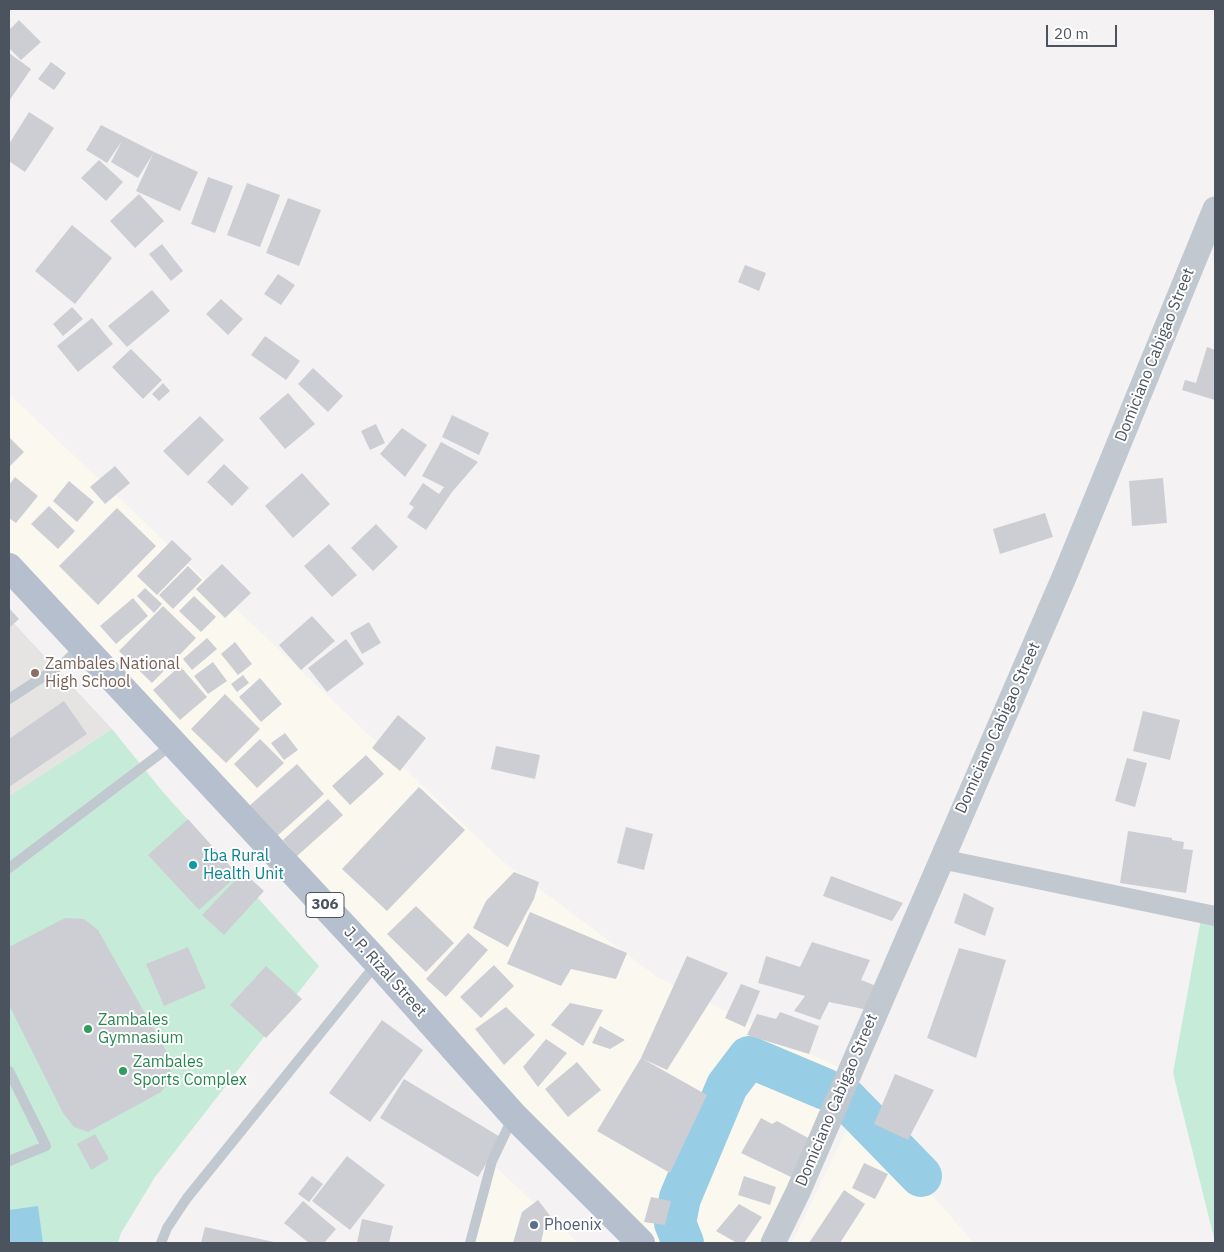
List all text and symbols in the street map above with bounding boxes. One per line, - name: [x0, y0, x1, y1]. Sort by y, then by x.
- scale bar: [1049, 15, 1120, 47]
- text: 20 m: [1054, 24, 1089, 43]
- street label: Domiciano Cabigao Street: [1111, 265, 1199, 445]
- street label: Domiciano Cabigao Street: [952, 639, 1044, 817]
- place label: Zambales National High School: [45, 654, 180, 692]
- marker: Zambales National High School: [29, 667, 41, 679]
- place label: Iba Rural Health Unit: [203, 846, 284, 884]
- marker: Iba Rural Health Unit: [187, 859, 199, 871]
- road number: 306: [306, 892, 344, 918]
- street label: J. P. Rizal Street: [340, 923, 430, 1021]
- place label: Zambales Gymnasium: [98, 1010, 184, 1048]
- street label: Domiciano Cabigao Street: [792, 1011, 882, 1189]
- marker: Zambales Gymnasium: [82, 1023, 94, 1035]
- place label: Zambales Sports Complex: [133, 1052, 247, 1090]
- marker: Zambales Sports Complex: [117, 1065, 129, 1077]
- place label: Phoenix: [544, 1215, 602, 1235]
- marker: Phoenix: [528, 1219, 540, 1231]

